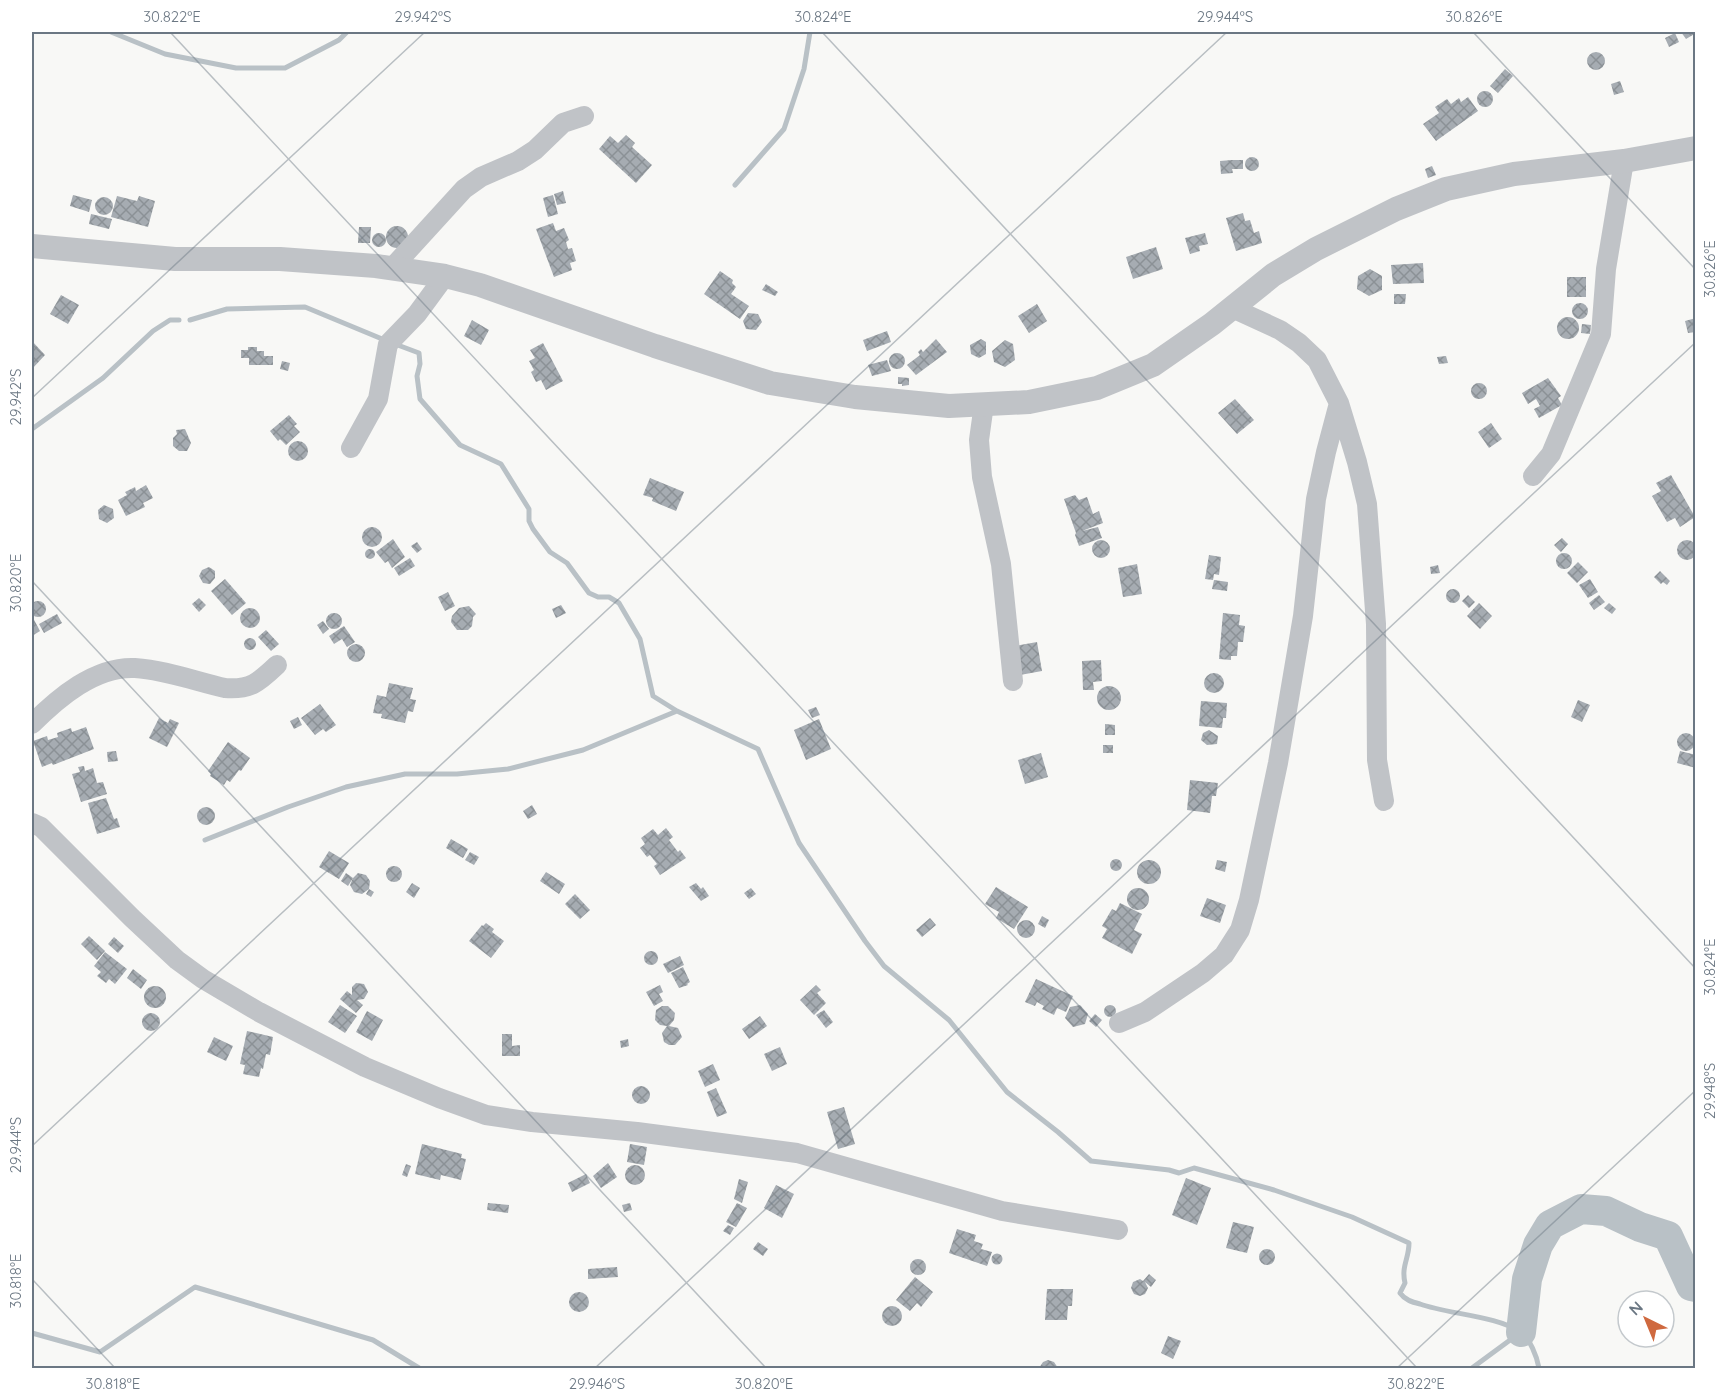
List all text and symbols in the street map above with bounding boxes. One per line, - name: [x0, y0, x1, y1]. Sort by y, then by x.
- text: 30.822°E: [143, 7, 201, 26]
- text: 29.942°S: [395, 7, 451, 26]
- text: 30.824°E: [794, 7, 852, 26]
- text: 29.944°S: [1197, 7, 1253, 26]
- text: 30.826°E: [1445, 7, 1503, 26]
- text: 30.826°E: [1700, 240, 1719, 298]
- text: 29.942°S: [6, 369, 25, 425]
- text: 30.820°E: [6, 554, 25, 612]
- text: 30.824°E: [1700, 938, 1719, 996]
- text: 29.948°S: [1700, 1063, 1719, 1119]
- text: 29.944°S: [6, 1117, 25, 1173]
- text: 30.818°E: [6, 1254, 25, 1308]
- north arrow: [1616, 1289, 1676, 1349]
- text: N: [1625, 1297, 1647, 1319]
- text: 30.818°E: [86, 1374, 140, 1393]
- text: 29.946°S: [569, 1374, 625, 1393]
- text: 30.820°E: [735, 1374, 793, 1393]
- text: 30.822°E: [1387, 1374, 1445, 1393]

